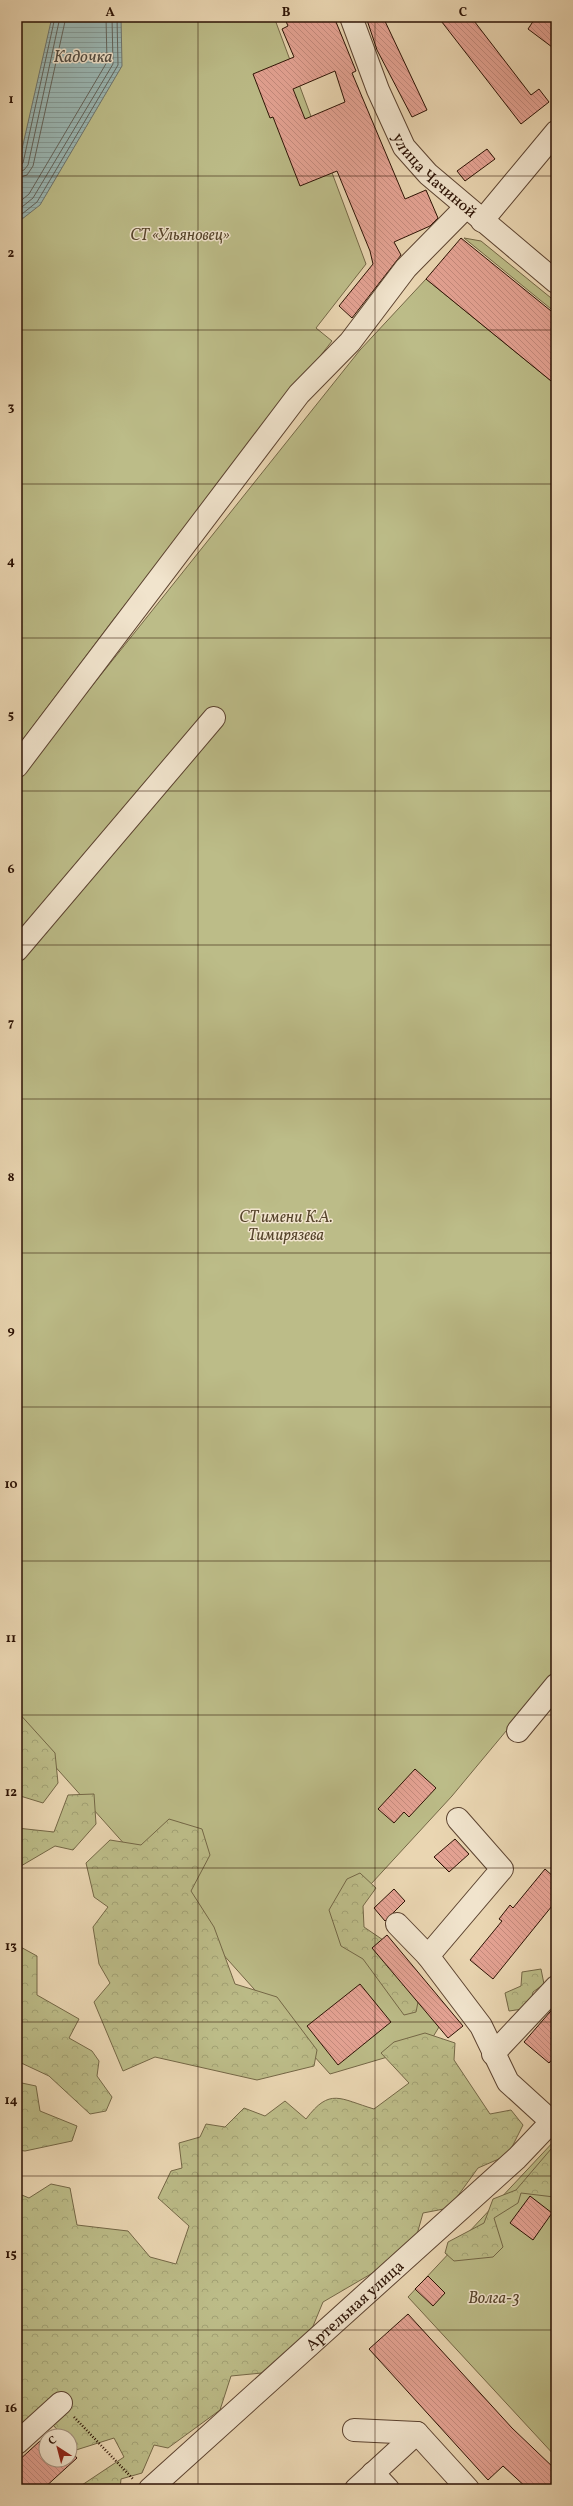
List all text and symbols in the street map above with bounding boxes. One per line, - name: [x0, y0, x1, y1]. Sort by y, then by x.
- text: A: [105, 4, 115, 22]
- text: B: [282, 4, 291, 22]
- text: C: [459, 4, 467, 22]
- water label: Кадочка: [53, 46, 113, 69]
- text: 1: [8, 91, 14, 109]
- street label: улица Чачиной: [386, 130, 481, 224]
- park label: СТ «Ульяновец»: [130, 225, 230, 247]
- text: 2: [8, 245, 15, 263]
- text: 3: [8, 399, 15, 417]
- text: 4: [7, 553, 15, 571]
- text: 5: [8, 707, 14, 725]
- text: 6: [7, 861, 15, 879]
- text: 7: [8, 1015, 14, 1033]
- text: 8: [7, 1169, 15, 1187]
- park label: СТ имени К.А. Тимирязева: [239, 1207, 333, 1247]
- text: 9: [7, 1322, 15, 1340]
- text: 10: [4, 1476, 18, 1494]
- text: 11: [6, 1630, 16, 1648]
- text: 12: [5, 1784, 17, 1802]
- text: 13: [5, 1938, 17, 1956]
- text: 14: [4, 2092, 18, 2110]
- text: 15: [5, 2246, 17, 2264]
- street label: Артельная улица: [301, 2256, 410, 2357]
- park label: Волга-3: [468, 2288, 520, 2310]
- text: 16: [5, 2400, 17, 2418]
- north arrow: [38, 2428, 78, 2468]
- text: С: [46, 2433, 60, 2449]

